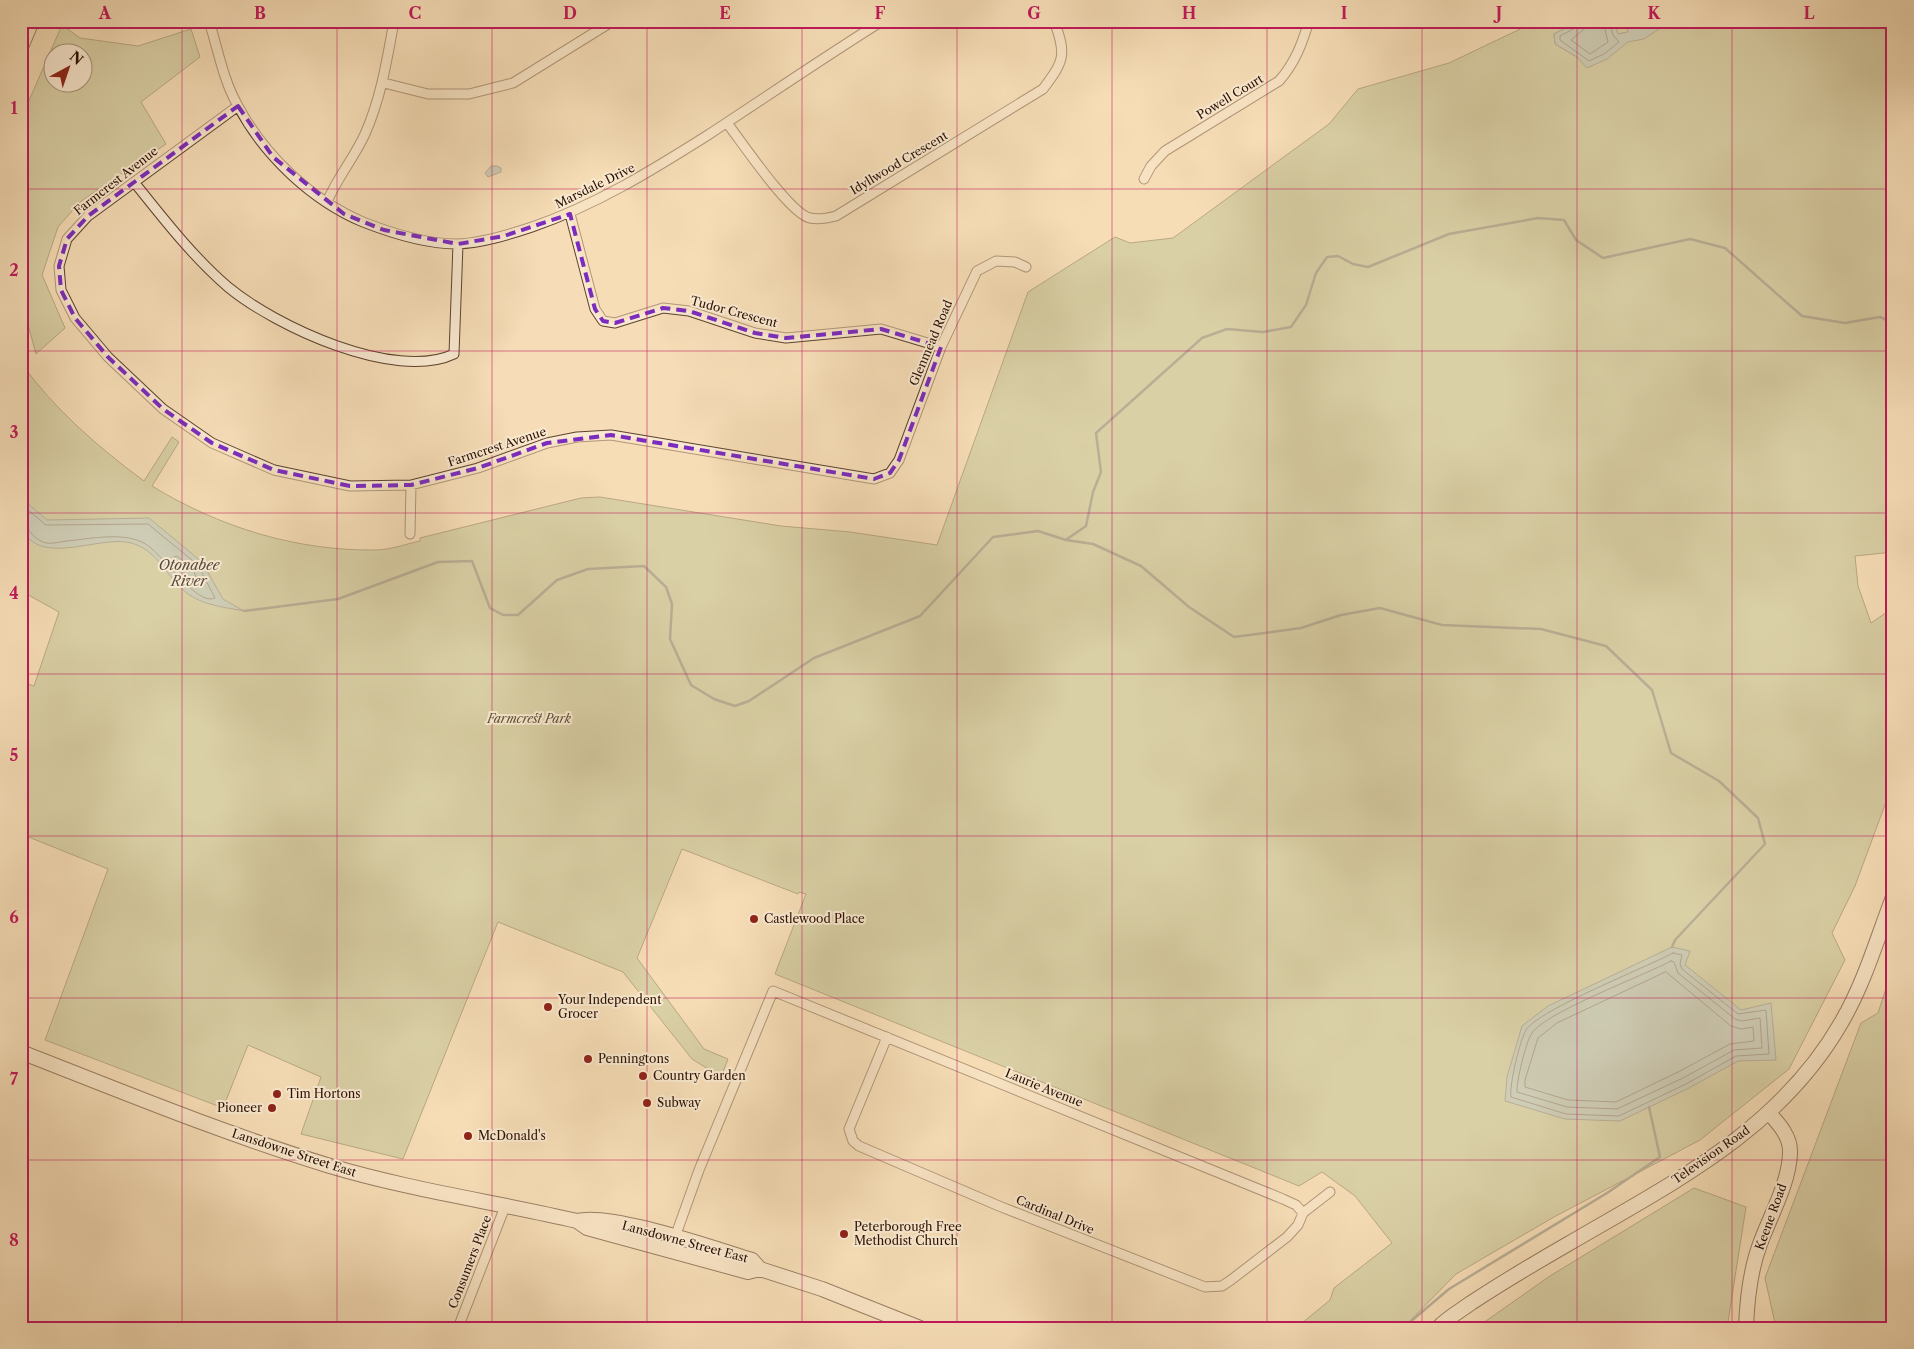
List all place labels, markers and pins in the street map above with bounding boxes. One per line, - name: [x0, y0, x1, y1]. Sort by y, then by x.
- place label: Castlewood Place: [764, 911, 865, 926]
- marker: Castlewood Place: [748, 913, 760, 925]
- place label: Your Independent Grocer: [557, 992, 662, 1021]
- marker: Your Independent Grocer: [542, 1001, 554, 1013]
- place label: Penningtons: [598, 1051, 669, 1066]
- marker: Penningtons: [582, 1053, 594, 1065]
- place label: Country Garden: [653, 1068, 746, 1083]
- marker: Country Garden: [637, 1070, 649, 1082]
- place label: Tim Hortons: [287, 1086, 361, 1101]
- marker: Tim Hortons: [271, 1088, 283, 1100]
- place label: Subway: [657, 1095, 701, 1110]
- marker: Subway: [641, 1097, 653, 1109]
- place label: Pioneer: [217, 1100, 262, 1115]
- marker: Pioneer: [266, 1102, 278, 1114]
- place label: McDonald's: [478, 1128, 546, 1143]
- marker: McDonald's: [462, 1130, 474, 1142]
- place label: Peterborough Free Methodist Church: [854, 1219, 962, 1248]
- marker: Peterborough Free Methodist Church: [838, 1228, 850, 1240]

